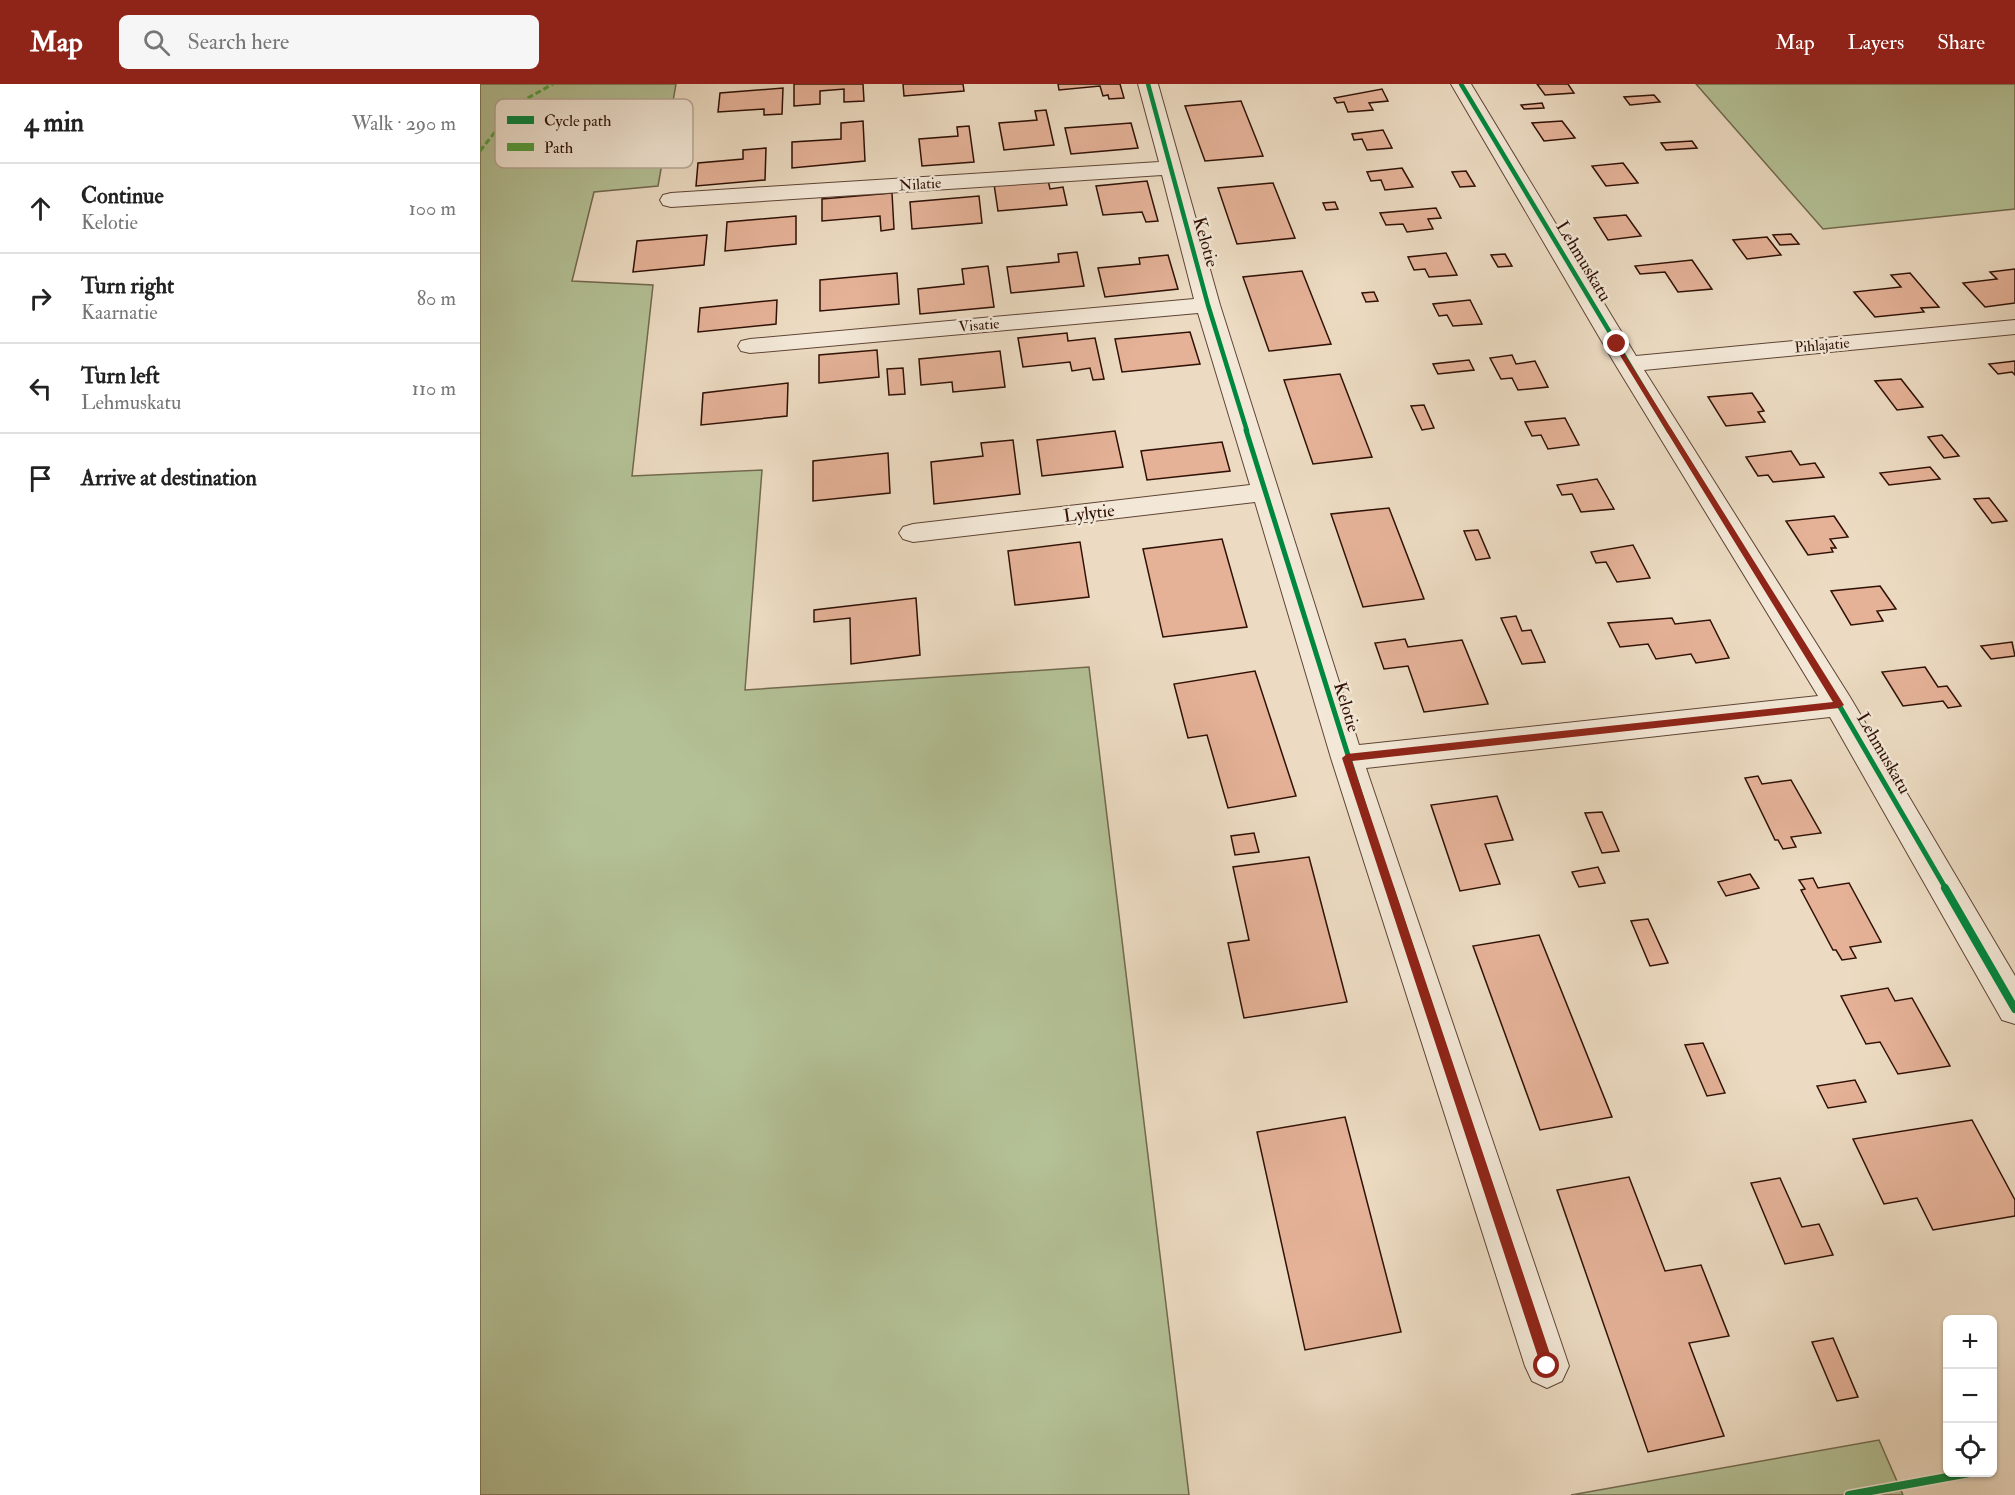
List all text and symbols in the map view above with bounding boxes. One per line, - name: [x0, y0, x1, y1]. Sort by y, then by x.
- search box: [119, 15, 539, 69]
- text: Map: [30, 25, 83, 60]
- icon: search: [140, 26, 173, 59]
- text: Search here: [188, 28, 289, 56]
- text: Map: [1775, 29, 1815, 56]
- text: Layers: [1848, 29, 1904, 56]
- text: Share: [1937, 29, 1985, 56]
- legend: [495, 99, 693, 168]
- text: 4 min: [24, 107, 84, 139]
- text: Walk · 290 m: [352, 111, 456, 136]
- text: Cycle path: [544, 111, 612, 132]
- text: Path: [544, 138, 574, 158]
- street label: Nilatie: [898, 174, 942, 195]
- text: Continue: [81, 182, 164, 210]
- icon: ahead: [24, 192, 57, 225]
- text: 100 m: [409, 196, 456, 221]
- text: Kelotie: [81, 210, 138, 235]
- street label: Kelotie: [1187, 214, 1224, 270]
- street label: Lehmuskatu: [1550, 217, 1617, 306]
- text: Turn right: [81, 272, 174, 300]
- icon: right: [24, 282, 57, 315]
- text: 80 m: [417, 286, 456, 311]
- text: Kaarnatie: [81, 300, 157, 325]
- street label: Visatie: [958, 314, 1000, 337]
- route end: [1603, 330, 1629, 356]
- street label: Pihlajatie: [1794, 334, 1850, 357]
- text: Turn left: [81, 362, 160, 390]
- icon: left: [24, 372, 57, 405]
- text: 110 m: [412, 376, 456, 401]
- text: Lehmuskatu: [81, 390, 181, 415]
- icon: arrive: [24, 462, 57, 495]
- text: Arrive at destination: [81, 464, 257, 492]
- street label: Lylytie: [1062, 499, 1116, 528]
- street label: Kelotie: [1328, 679, 1365, 735]
- street label: Lehmuskatu: [1851, 708, 1916, 798]
- map controls: [1943, 1315, 1997, 1477]
- button: +: [1943, 1315, 1997, 1369]
- route start: [1533, 1352, 1559, 1378]
- button: −: [1943, 1369, 1997, 1423]
- button: locate: [1943, 1423, 1997, 1477]

